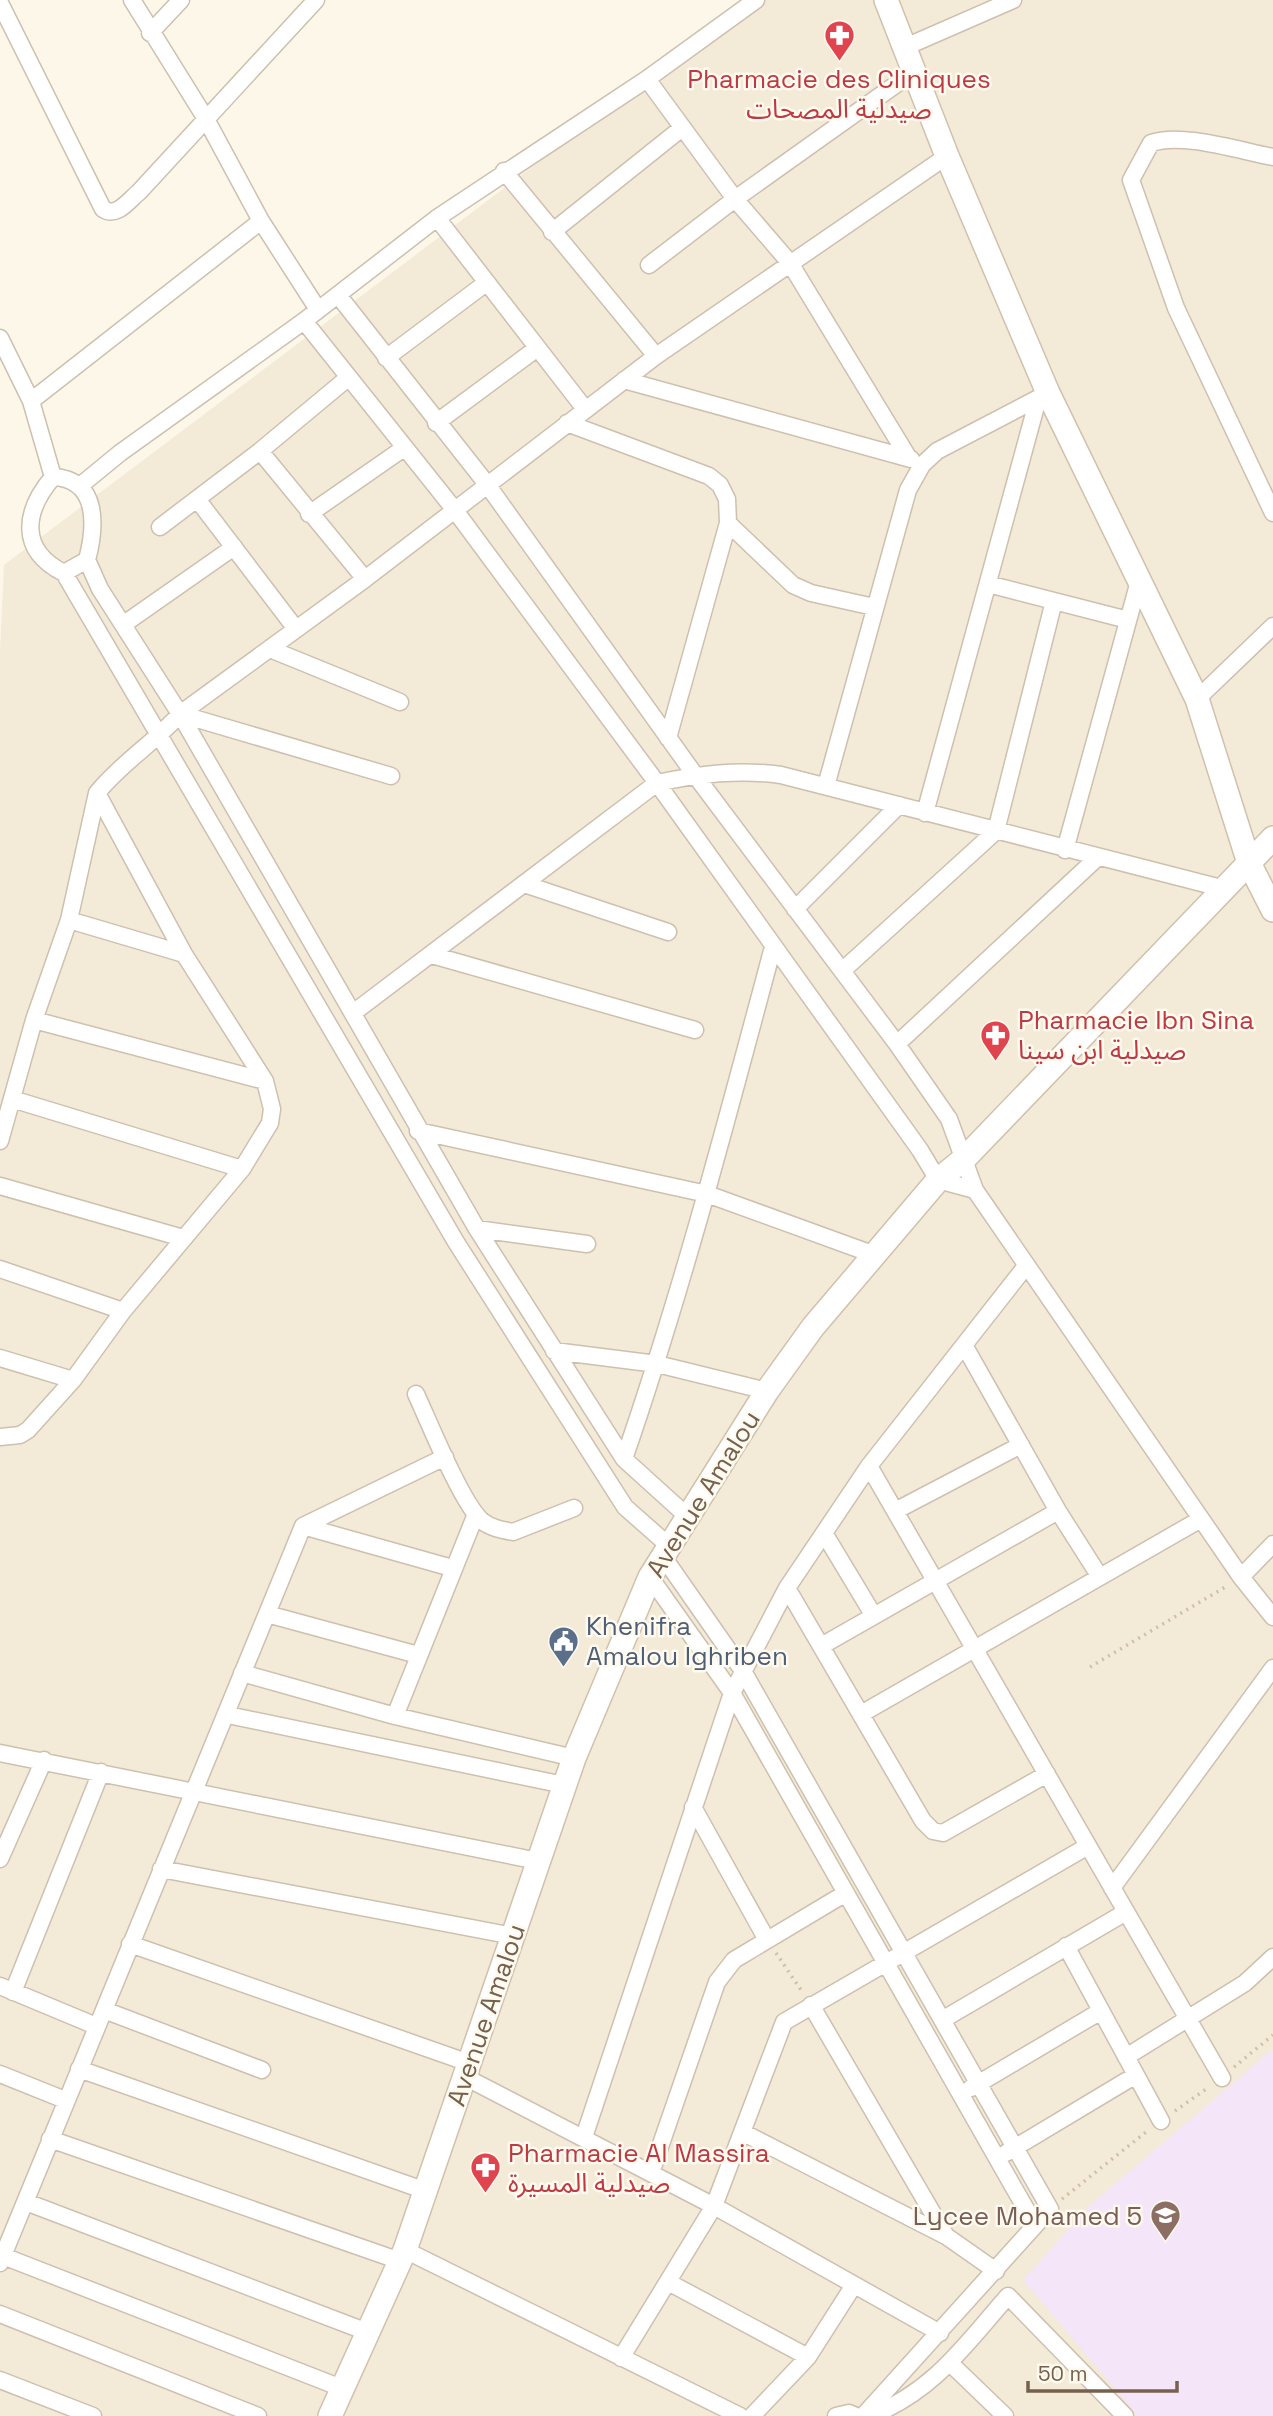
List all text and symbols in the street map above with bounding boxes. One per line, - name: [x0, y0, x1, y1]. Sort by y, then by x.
- pharmacy icon: Pharmacie des Cliniques صيدلية المصحات: [822, 19, 856, 63]
- place label: Pharmacie des Cliniques صيدلية المصحات: [687, 62, 991, 126]
- place label: Pharmacie Ibn Sina صيدلية ابن سينا: [1018, 1003, 1254, 1067]
- pharmacy icon: Pharmacie Ibn Sina صيدلية ابن سينا: [978, 1018, 1012, 1062]
- street label: Avenue Amalou: [638, 1404, 768, 1584]
- place label: Khenifra Amalou Ighriben: [586, 1609, 788, 1673]
- public building icon: Khenifra Amalou Ighriben: [546, 1624, 580, 1668]
- street label: Avenue Amalou: [439, 1920, 533, 2110]
- place label: Pharmacie Al Massira صيدلية المسيرة: [508, 2136, 770, 2200]
- pharmacy icon: Pharmacie Al Massira صيدلية المسيرة: [468, 2151, 502, 2195]
- place label: Lycee Mohamed 5: [913, 2199, 1142, 2233]
- school or university icon: Lycee Mohamed 5: [1148, 2199, 1182, 2243]
- scale bar: [1028, 2350, 1177, 2394]
- text: 50 m: [1038, 2360, 1088, 2387]

